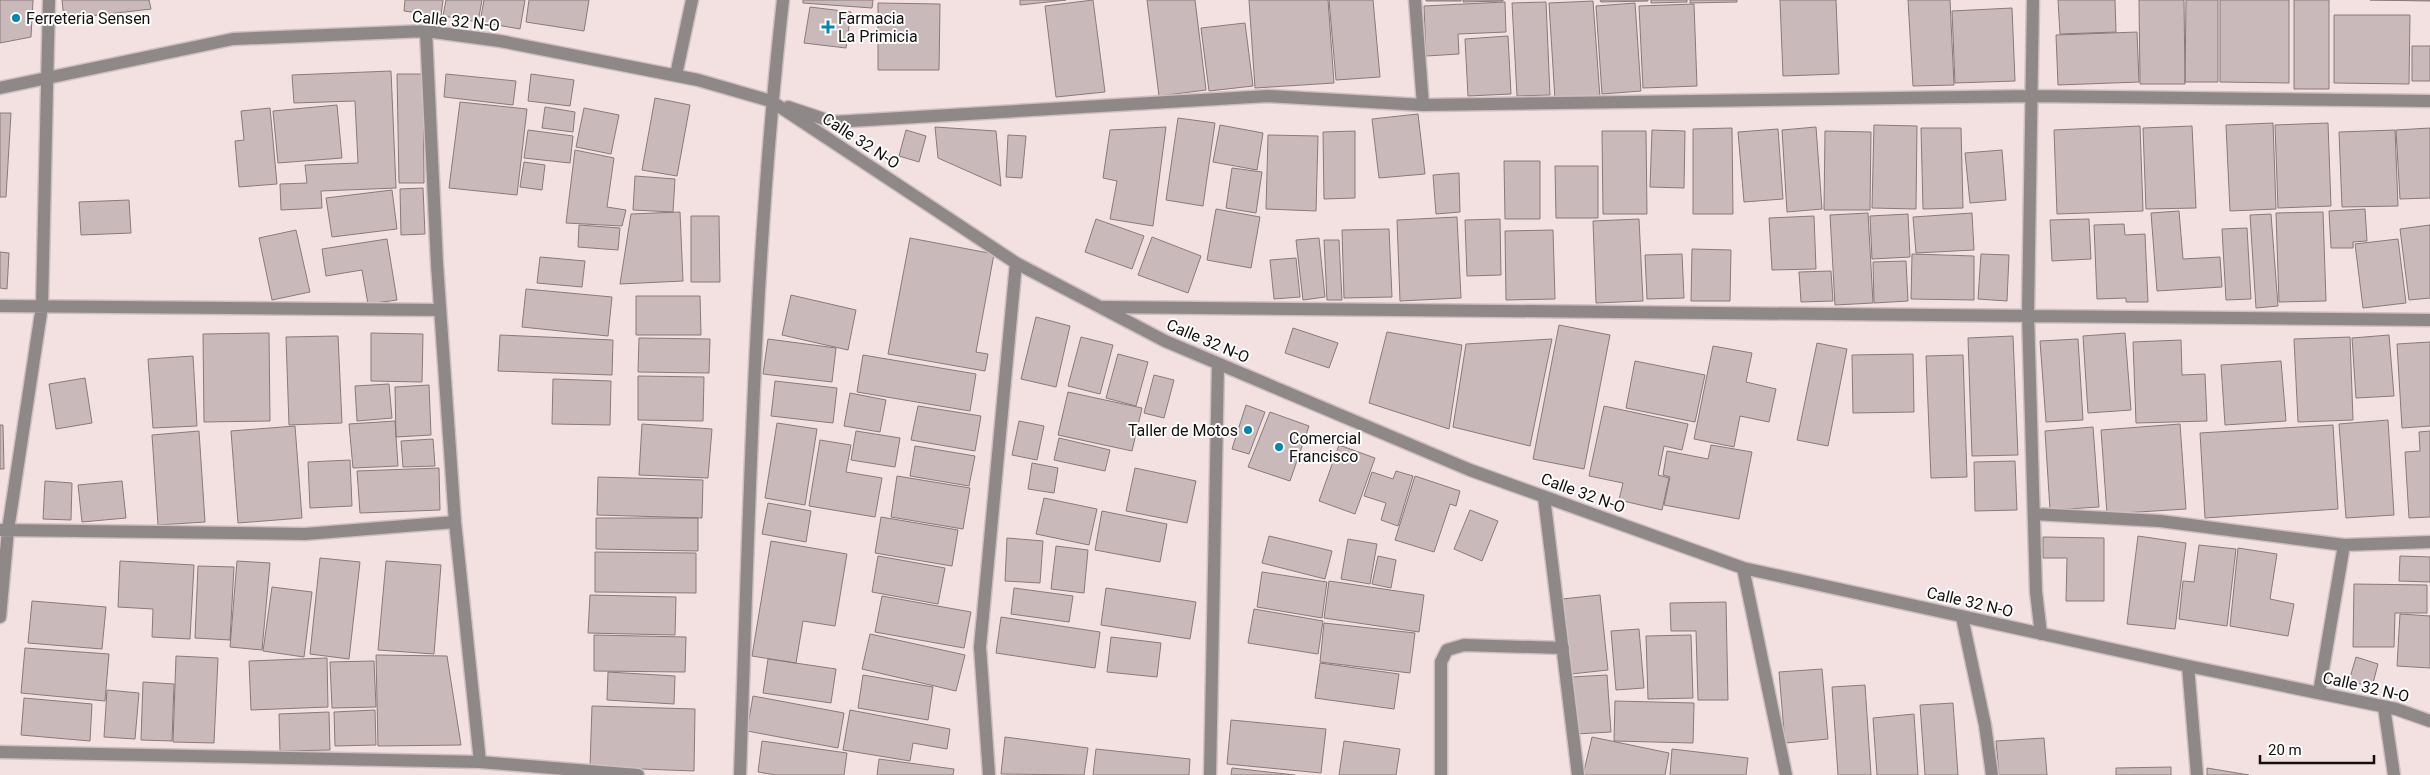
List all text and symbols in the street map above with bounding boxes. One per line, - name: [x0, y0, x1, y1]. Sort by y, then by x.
- street label: Calle 32 N-O: [411, 7, 501, 35]
- place label: Ferreteria Sensen: [26, 9, 150, 28]
- place label: Farmacia La Primicia: [838, 9, 918, 46]
- marker: Ferreteria Sensen: [10, 12, 22, 24]
- marker: Farmacia La Primicia: [822, 21, 834, 33]
- street label: Calle 32 N-O: [819, 109, 903, 173]
- street label: Calle 32 N-O: [1164, 315, 1252, 367]
- place label: Taller de Motos: [1128, 421, 1238, 440]
- marker: Taller de Motos: [1242, 424, 1254, 436]
- place label: Comercial Francisco: [1289, 429, 1361, 466]
- marker: Comercial Francisco: [1273, 441, 1285, 453]
- street label: Calle 32 N-O: [1538, 469, 1628, 517]
- street label: Calle 32 N-O: [1925, 583, 2015, 621]
- street label: Calle 32 N-O: [2321, 668, 2411, 706]
- scale bar: [2260, 732, 2374, 764]
- text: 20 m: [2268, 741, 2302, 759]

